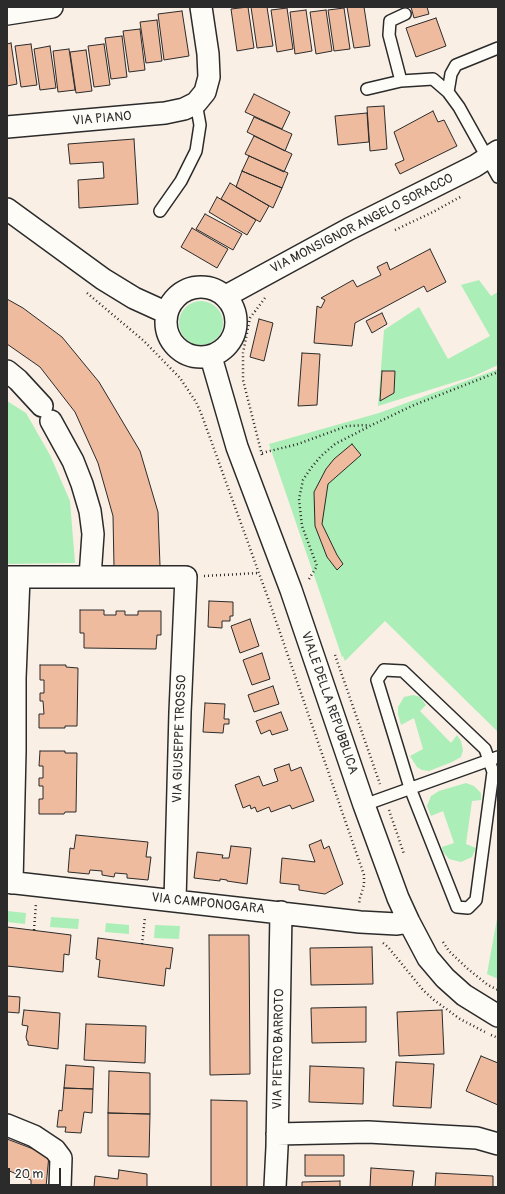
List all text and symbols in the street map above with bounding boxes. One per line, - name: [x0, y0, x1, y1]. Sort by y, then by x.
- street label: VIA PIANO: [72, 109, 132, 129]
- street label: VIA MONSIGNOR ANGELO SORACCO: [268, 171, 456, 277]
- street label: VIALE DELLA REPUBBLICA: [297, 630, 361, 776]
- street label: VIA GIUSEPPE TROSSO: [170, 675, 190, 803]
- street label: VIA CAMPONOGARA: [150, 890, 266, 918]
- street label: VIA PIETRO BARROTO: [270, 989, 288, 1109]
- scale bar: [10, 1160, 63, 1186]
- text: 20 m: [15, 1167, 43, 1182]

